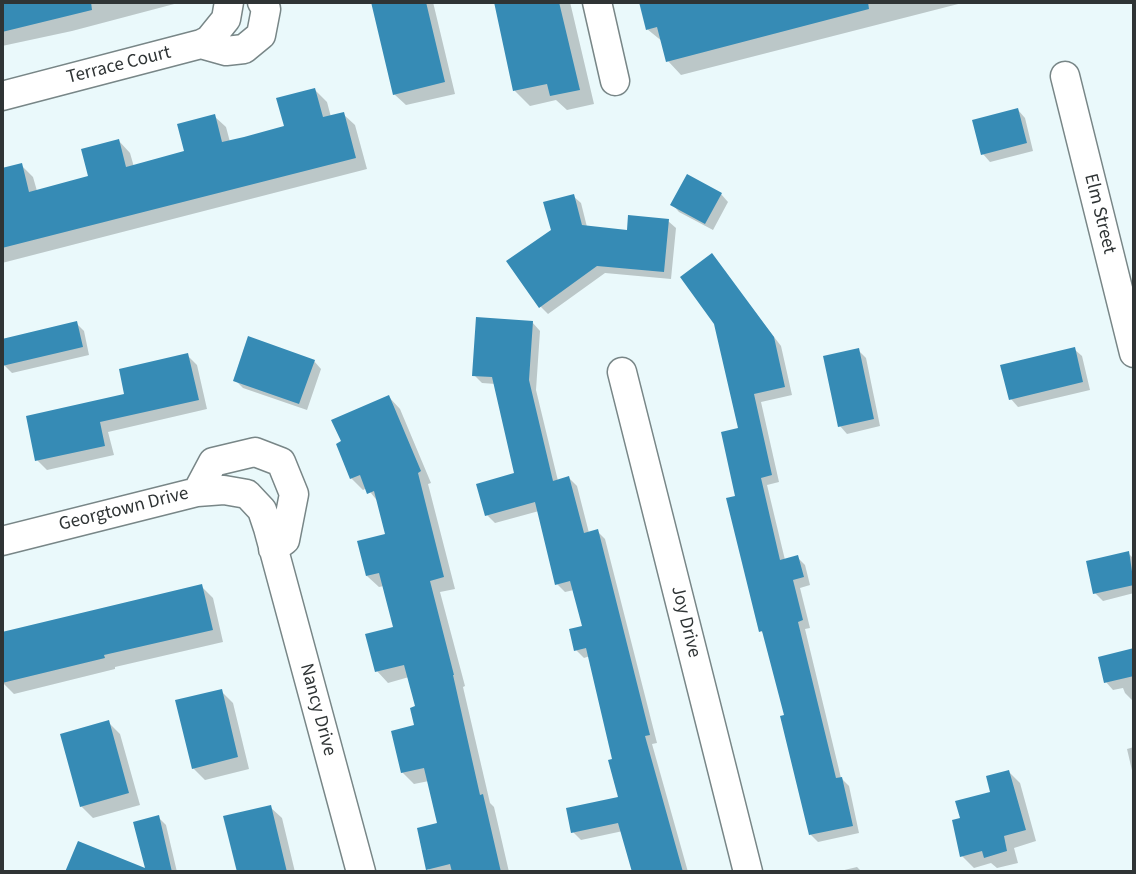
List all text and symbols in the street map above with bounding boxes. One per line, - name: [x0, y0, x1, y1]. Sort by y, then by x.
- street label: Terrace Court: [65, 42, 173, 90]
- street label: Elm Street: [1078, 171, 1120, 257]
- street label: Georgtown Drive: [57, 483, 191, 537]
- street label: Joy Drive: [665, 584, 705, 660]
- street label: Nancy Drive: [294, 661, 340, 759]

